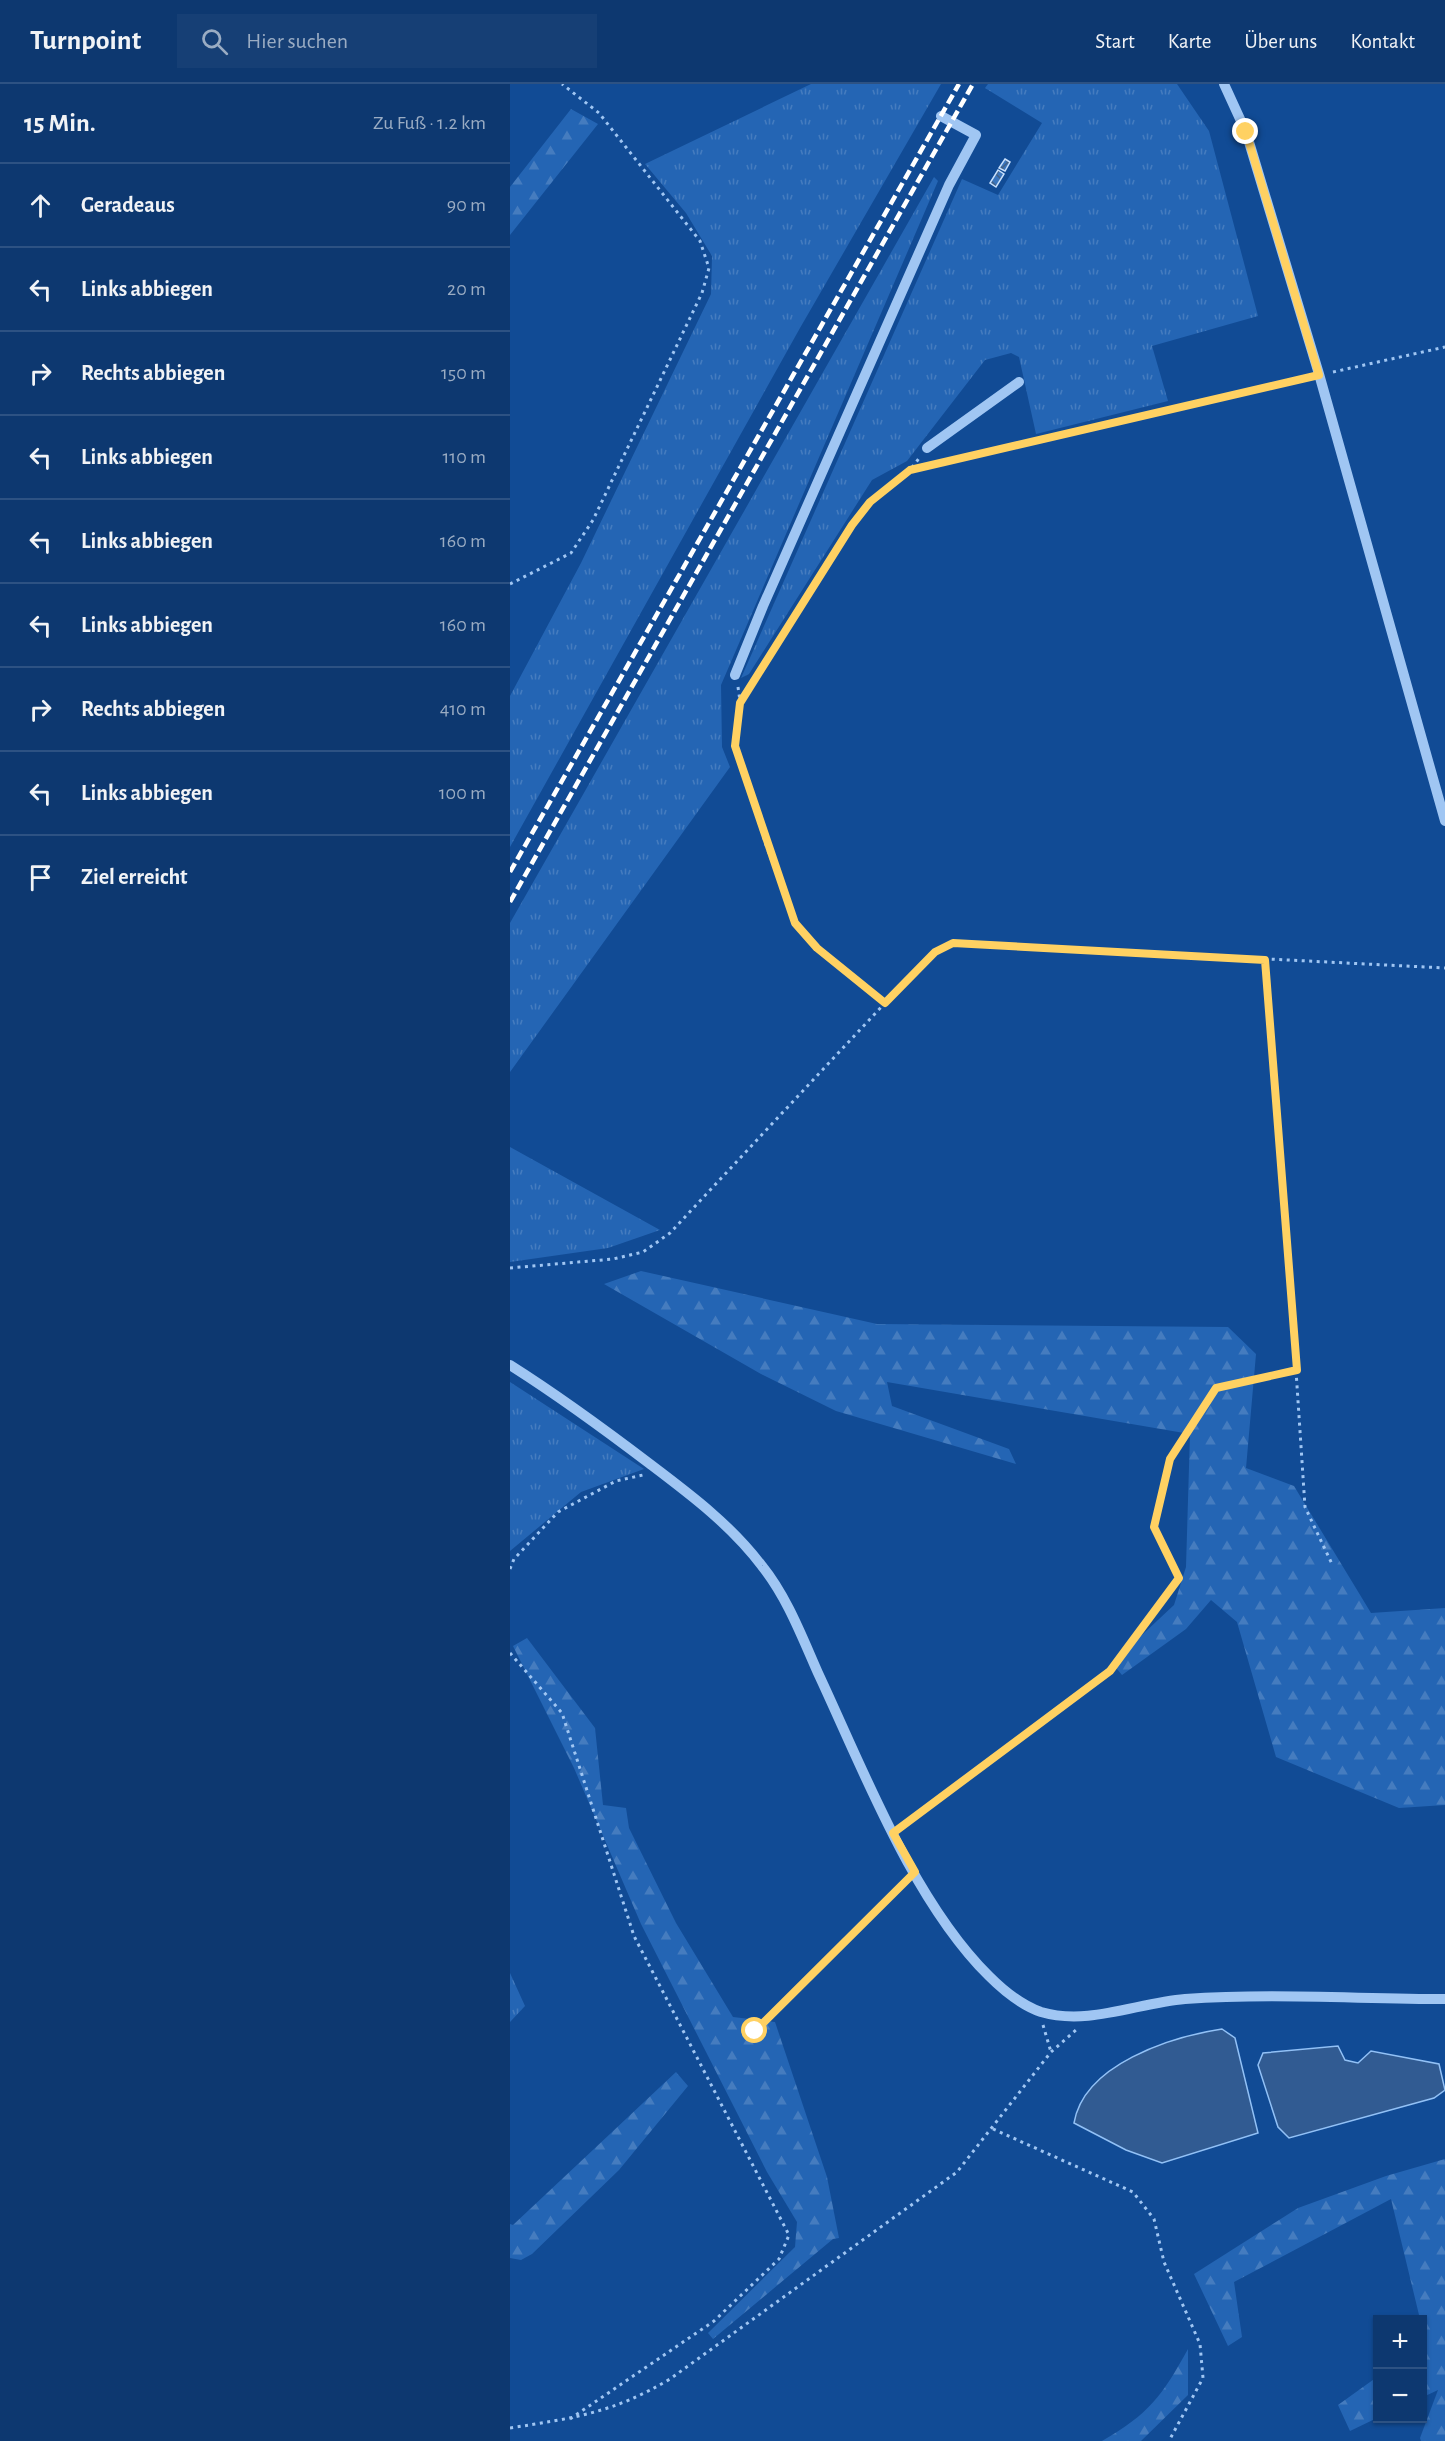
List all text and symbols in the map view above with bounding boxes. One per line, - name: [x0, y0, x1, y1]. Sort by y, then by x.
- search box: [177, 14, 597, 68]
- icon: search: [198, 25, 231, 58]
- text: Turnpoint: [30, 27, 141, 55]
- text: Hier suchen: [246, 30, 348, 52]
- text: Start: [1095, 31, 1135, 52]
- text: Karte: [1168, 31, 1211, 52]
- text: Über uns: [1244, 31, 1317, 52]
- text: Kontakt: [1350, 31, 1415, 52]
- text: 15 Min.: [24, 110, 96, 136]
- text: Zu Fuß · 1.2 km: [373, 113, 486, 133]
- route end: [1232, 118, 1258, 144]
- icon: ahead: [24, 189, 57, 222]
- text: Geradeaus: [81, 194, 175, 216]
- text: 90 m: [447, 195, 486, 215]
- icon: left: [24, 273, 57, 306]
- text: Links abbiegen: [81, 278, 213, 300]
- text: 20 m: [447, 279, 486, 299]
- icon: right: [24, 357, 57, 390]
- text: Rechts abbiegen: [81, 362, 225, 384]
- text: 150 m: [441, 363, 486, 383]
- icon: left: [24, 441, 57, 474]
- text: Links abbiegen: [81, 446, 213, 468]
- text: 110 m: [442, 447, 486, 467]
- icon: left: [24, 525, 57, 558]
- text: Links abbiegen: [81, 530, 213, 552]
- text: 160 m: [440, 531, 486, 551]
- icon: left: [24, 609, 57, 642]
- text: Links abbiegen: [81, 614, 213, 636]
- text: 160 m: [440, 615, 486, 635]
- icon: right: [24, 693, 57, 726]
- text: Rechts abbiegen: [81, 698, 225, 720]
- text: 410 m: [440, 699, 486, 719]
- icon: left: [24, 777, 57, 810]
- text: Links abbiegen: [81, 782, 213, 804]
- text: 100 m: [439, 783, 486, 803]
- icon: arrive: [24, 861, 57, 894]
- text: Ziel erreicht: [81, 866, 188, 888]
- route start: [741, 2017, 767, 2043]
- map controls: [1373, 2315, 1427, 2423]
- button: +: [1373, 2315, 1427, 2369]
- button: −: [1373, 2369, 1427, 2423]

